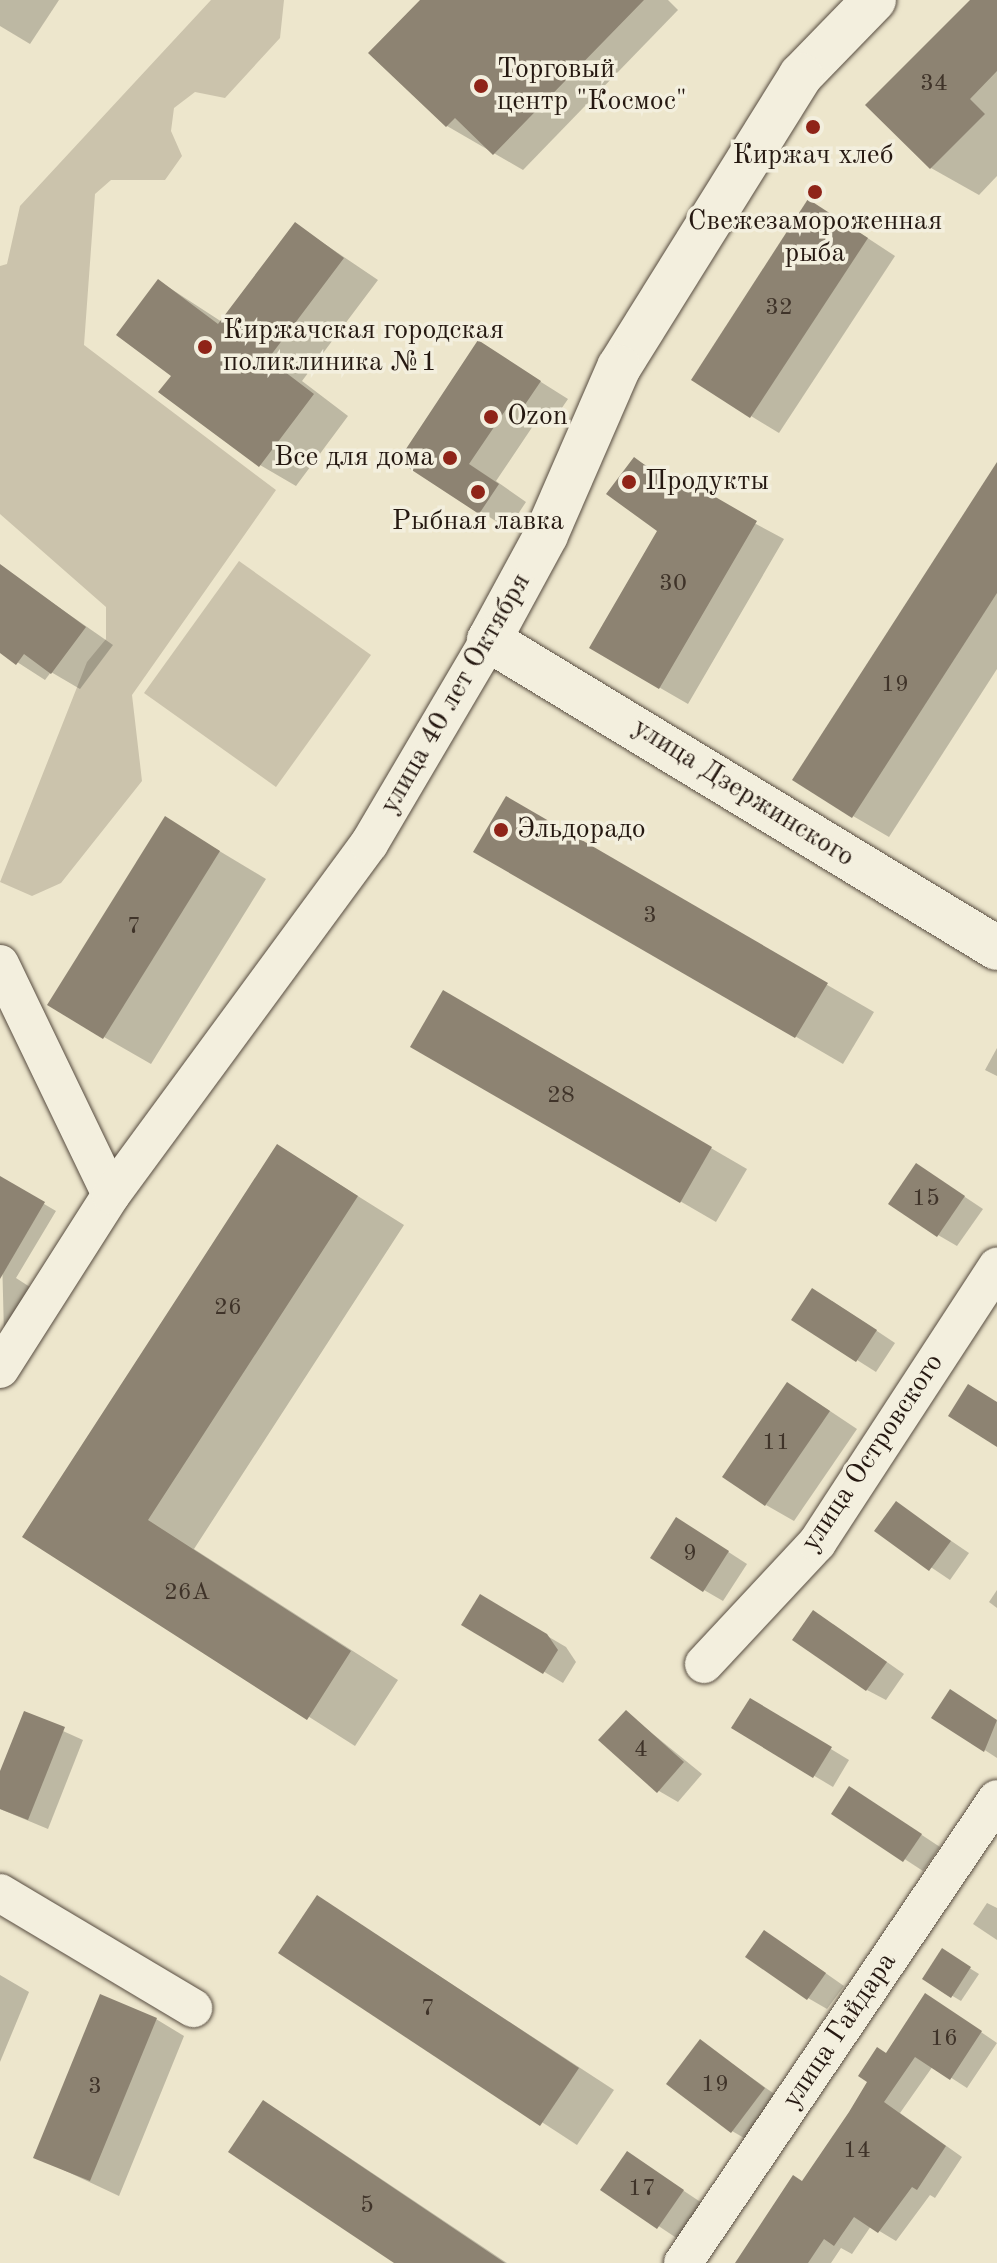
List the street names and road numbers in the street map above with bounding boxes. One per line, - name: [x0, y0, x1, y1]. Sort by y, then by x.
- street label: улица 40 лет Октября: [373, 568, 539, 820]
- street label: улица Дзержинского: [626, 711, 860, 875]
- street label: улица Островского: [794, 1348, 952, 1558]
- street label: улица Гайдара: [775, 1947, 905, 2115]

